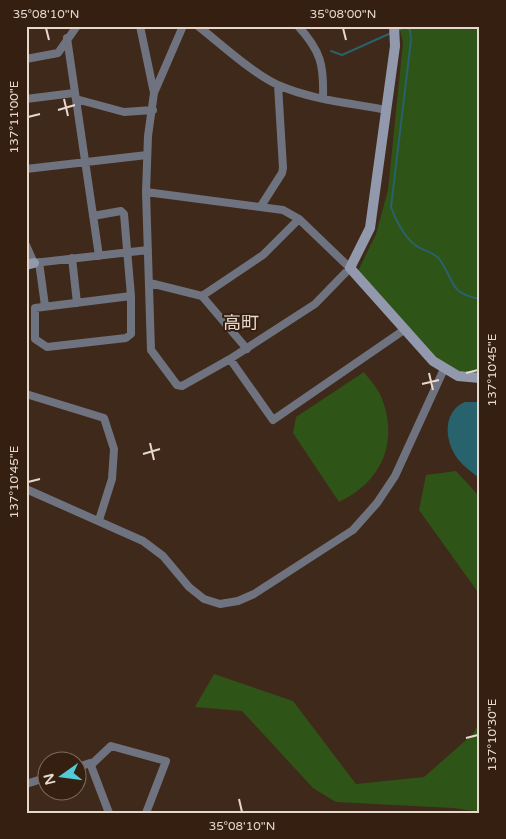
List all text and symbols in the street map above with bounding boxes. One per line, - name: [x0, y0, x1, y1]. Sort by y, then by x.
- text: 35°08'10"N: [13, 7, 79, 21]
- text: 35°08'00"N: [310, 7, 376, 21]
- text: 137°11'00"E: [7, 80, 21, 153]
- district label: 高町: [223, 312, 259, 334]
- text: 137°10'45"E: [485, 333, 499, 406]
- text: 137°10'45"E: [7, 445, 21, 518]
- text: 137°10'30"E: [485, 698, 499, 771]
- north arrow: [38, 752, 88, 802]
- text: N: [40, 772, 59, 787]
- text: 35°08'10"N: [209, 819, 275, 833]

